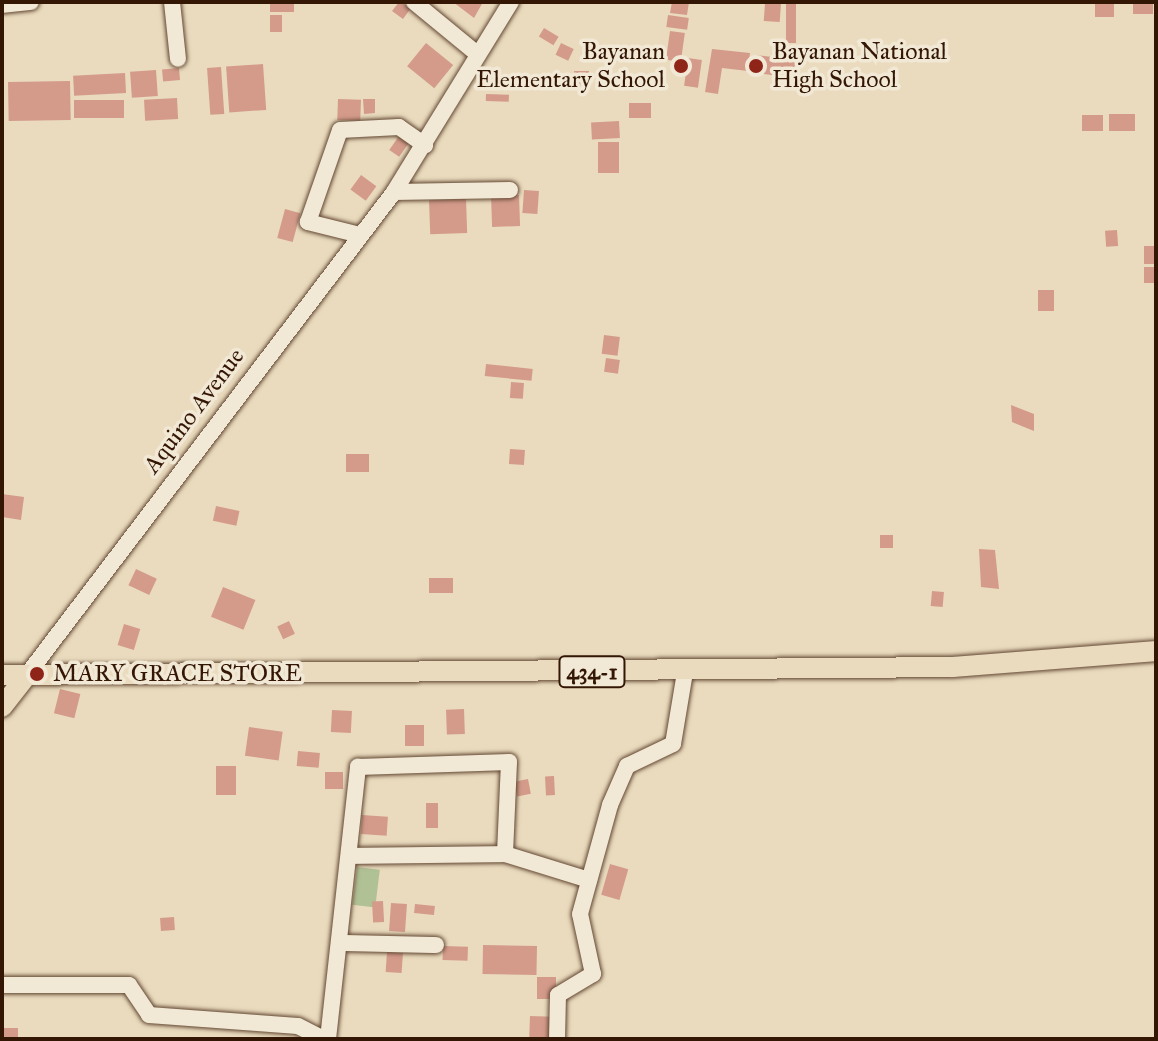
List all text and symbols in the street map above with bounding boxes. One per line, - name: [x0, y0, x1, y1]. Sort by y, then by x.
- place label: Bayanan Elementary School: [476, 38, 665, 94]
- place label: Bayanan National High School: [772, 38, 947, 94]
- marker: Bayanan Elementary School: [672, 57, 690, 75]
- marker: Bayanan National High School: [747, 57, 765, 75]
- street label: Aquino Avenue: [138, 343, 250, 479]
- road number: 434-1: [558, 654, 626, 690]
- place label: MARY GRACE STORE: [53, 660, 302, 688]
- marker: MARY GRACE STORE: [28, 665, 46, 683]

